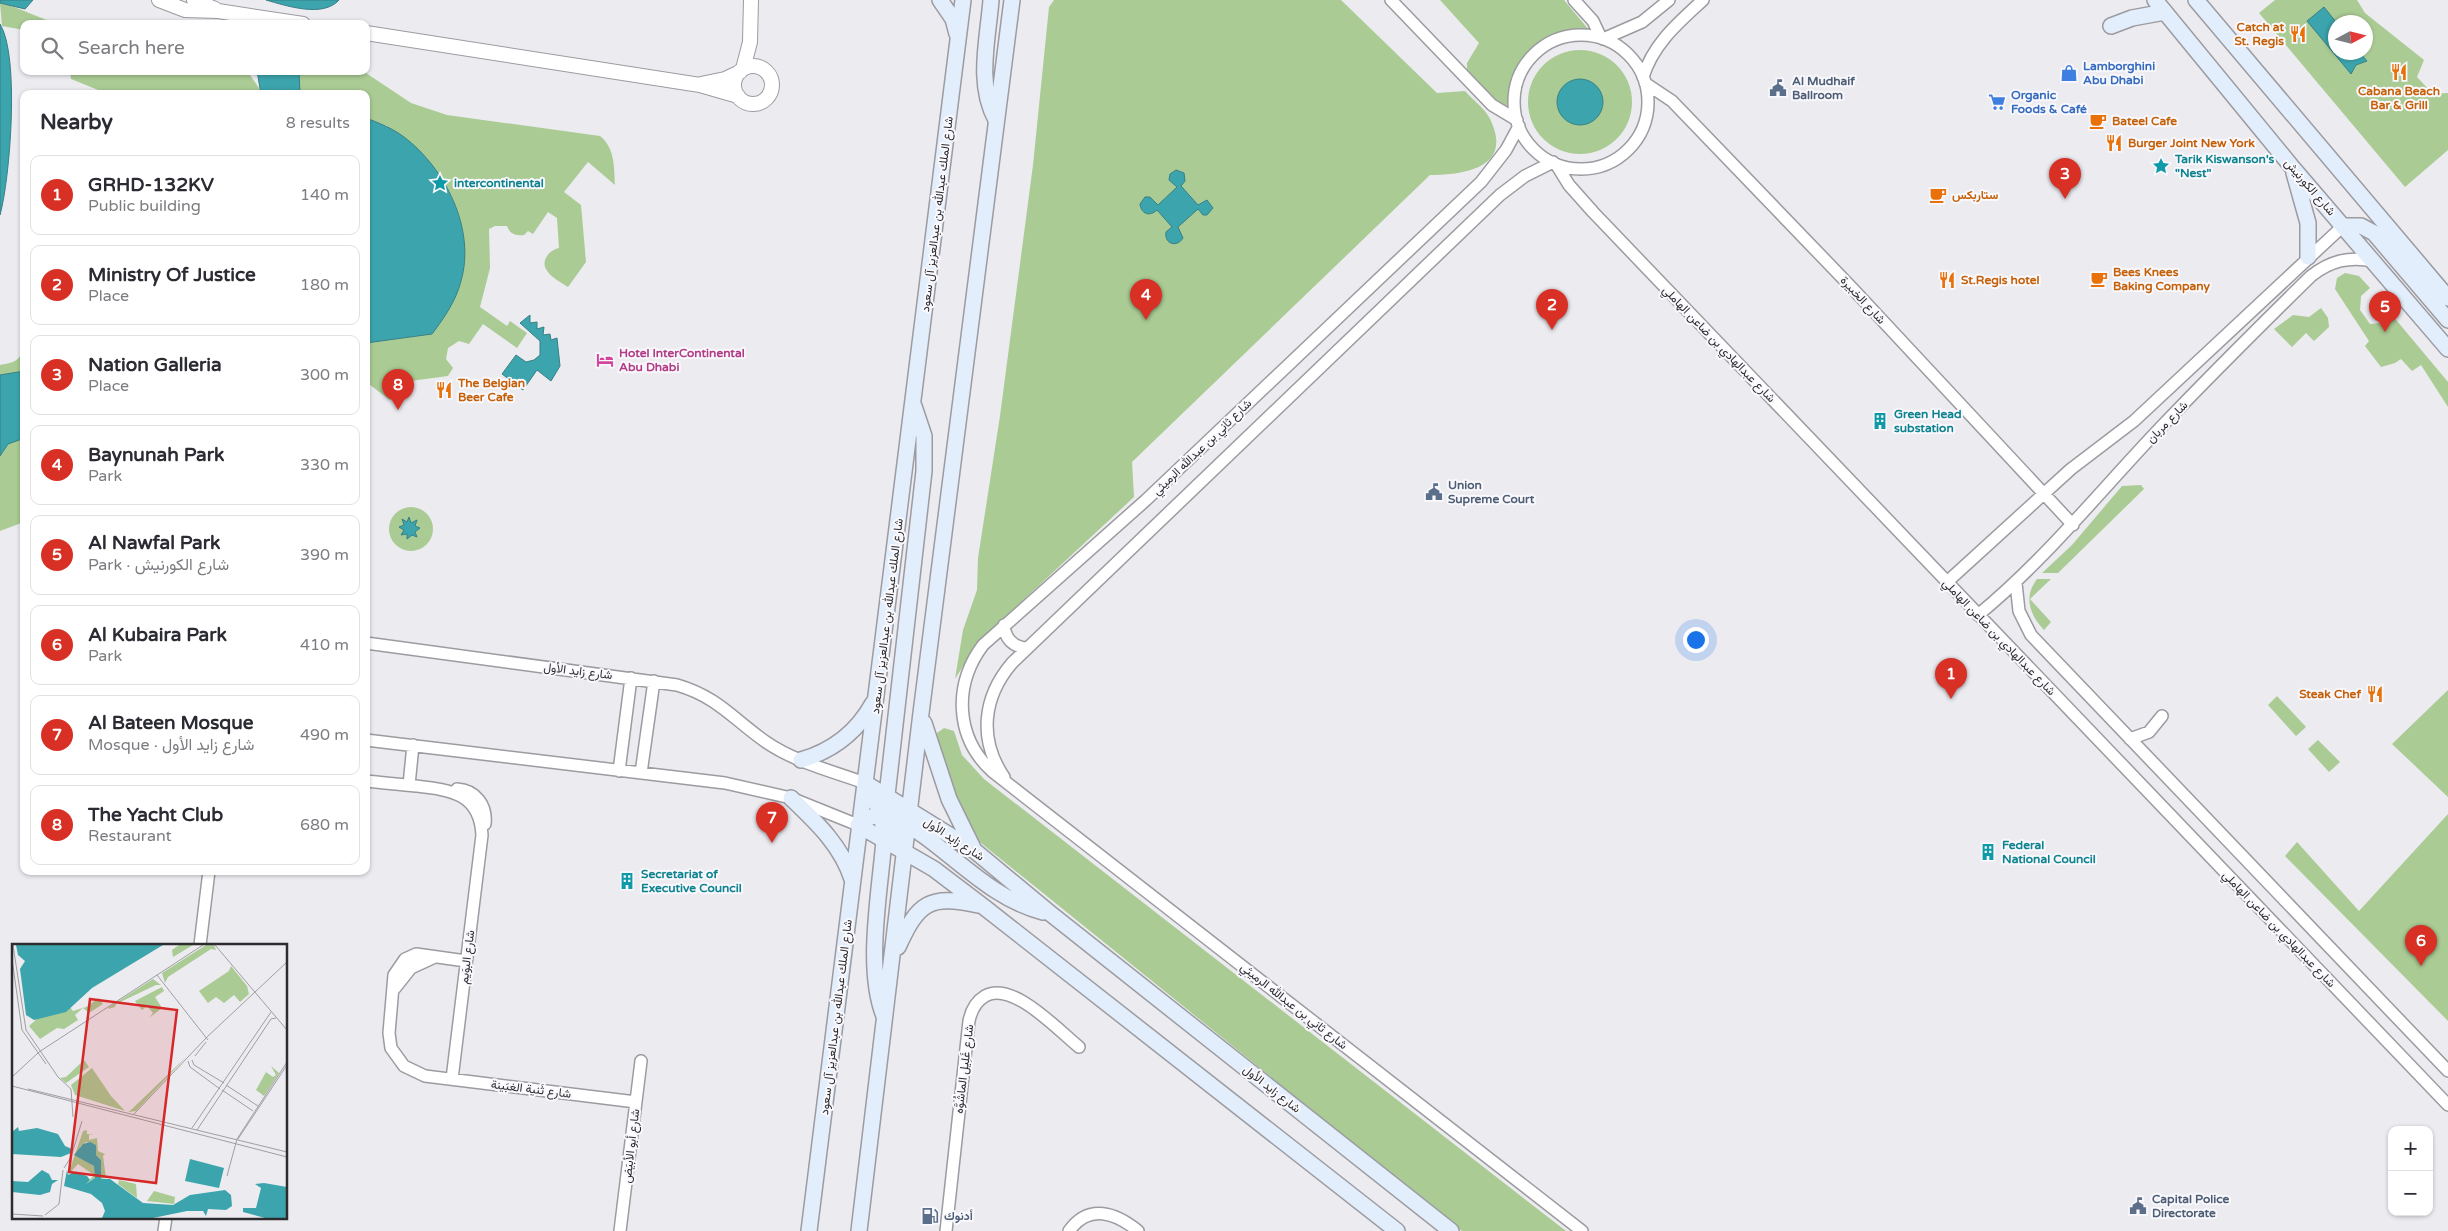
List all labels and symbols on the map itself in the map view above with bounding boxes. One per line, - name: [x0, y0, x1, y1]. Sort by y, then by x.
- north arrow: [2328, 15, 2373, 60]
- place label: Catch at St. Regis: [2234, 20, 2284, 49]
- restaurant icon: Catch at St. Regis: [2288, 24, 2308, 44]
- place label: Lamborghini Abu Dhabi: [2083, 59, 2155, 87]
- restaurant icon: Cabana Beach Bar & Grill: [2389, 62, 2409, 82]
- shop icon: Lamborghini Abu Dhabi: [2059, 63, 2079, 83]
- place label: Al Mudhaif Ballroom: [1792, 74, 1855, 102]
- public building icon: Al Mudhaif Ballroom: [1768, 78, 1788, 98]
- place label: Cabana Beach Bar & Grill: [2358, 84, 2440, 112]
- place label: Organic Foods & Café: [2011, 88, 2087, 116]
- supermarket icon: Organic Foods & Café: [1987, 92, 2007, 112]
- cafe icon: Bateel Cafe: [2088, 111, 2108, 131]
- place label: Bateel Cafe: [2112, 114, 2177, 128]
- street label: شارع الملك عبدالله بن عبدالعزيز آل سعود: [918, 115, 958, 313]
- restaurant icon: Burger Joint New York: [2104, 133, 2124, 153]
- place label: Burger Joint New York: [2128, 136, 2255, 151]
- place label: Tarik Kiswanson's "Nest": [2174, 152, 2275, 180]
- place icon: Tarik Kiswanson's "Nest": [2151, 156, 2171, 176]
- street label: شارع الكورنيش: [2280, 156, 2339, 220]
- pin: 3: [2049, 158, 2081, 199]
- place icon: intercontinental: [430, 173, 450, 193]
- place label: intercontinental: [454, 176, 544, 190]
- cafe icon: ستاربكس: [1928, 185, 1948, 205]
- place label: ستاربكس: [1952, 188, 1999, 203]
- place label: Bees Knees Baking Company: [2113, 265, 2211, 294]
- cafe icon: Bees Knees Baking Company: [2089, 269, 2109, 289]
- restaurant icon: St.Regis hotel: [1937, 270, 1957, 290]
- street label: شارع الخبيرة: [1836, 273, 1889, 328]
- place label: St.Regis hotel: [1961, 273, 2039, 288]
- pin: 4: [1130, 279, 1162, 320]
- street label: شارع عبدالهادي بن ضاعن الهاملي: [1657, 283, 1778, 407]
- pin: 2: [1536, 289, 1568, 330]
- pin: 5: [2369, 291, 2401, 332]
- place label: Hotel InterContinental Abu Dhabi: [619, 346, 745, 374]
- hotel icon: Hotel InterContinental Abu Dhabi: [595, 350, 615, 370]
- pin: 8: [382, 369, 414, 410]
- place label: The Belgian Beer Cafe: [457, 376, 525, 404]
- restaurant icon: The Belgian Beer Cafe: [434, 380, 454, 400]
- street label: شارع ثاني بن عبدالله الرميثي: [1150, 396, 1256, 500]
- street label: شارع مربان: [2144, 398, 2192, 447]
- place label: Green Head substation: [1894, 407, 1962, 435]
- building icon: Green Head substation: [1870, 411, 1890, 431]
- place label: Union Supreme Court: [1448, 478, 1535, 507]
- public building icon: Union Supreme Court: [1424, 482, 1444, 502]
- street label: شارع الملك عبدالله بن عبدالعزيز آل سعود: [868, 517, 908, 715]
- street label: شارع عبدالهادي بن ضاعن الهاملي: [1937, 576, 2058, 700]
- your location: [1683, 627, 1709, 653]
- pin: 1: [1935, 658, 1967, 699]
- street label: شارع زايد الأول: [543, 660, 613, 684]
- restaurant icon: Steak Chef: [2365, 684, 2385, 704]
- place label: Steak Chef: [2299, 687, 2361, 701]
- pin: 7: [756, 802, 788, 843]
- street label: شارع زايد الأول: [920, 814, 987, 865]
- place label: Federal National Council: [2002, 838, 2096, 866]
- building icon: Federal National Council: [1978, 842, 1998, 862]
- place label: Secretariat of Executive Council: [641, 867, 742, 895]
- street label: شارع عبدالهادي بن ضاعن الهاملي: [2217, 868, 2338, 992]
- building icon: Secretariat of Executive Council: [617, 871, 637, 891]
- street label: شارع الملك عبدالله بن عبدالعزيز آل سعود: [817, 918, 857, 1116]
- pin: 6: [2405, 925, 2437, 966]
- street label: شارع البوَيم: [457, 929, 479, 985]
- inset map: [12, 944, 288, 1218]
- street label: شارع ثاني بن عبدالله الرميثي: [1236, 960, 1350, 1054]
- street label: شارع غَلِيل الماشُوَّه: [951, 1023, 978, 1115]
- street label: شارع زايد الأول: [1239, 1062, 1304, 1117]
- street label: شارع ثَنية الغبَينة: [490, 1077, 572, 1103]
- street label: شارع أبو الأبيَض: [619, 1108, 644, 1184]
- place label: Capital Police Directorate: [2152, 1192, 2230, 1220]
- public building icon: Capital Police Directorate: [2128, 1196, 2148, 1216]
- fuel station icon: أدنوك: [920, 1206, 940, 1226]
- place label: أدنوك: [944, 1209, 973, 1224]

